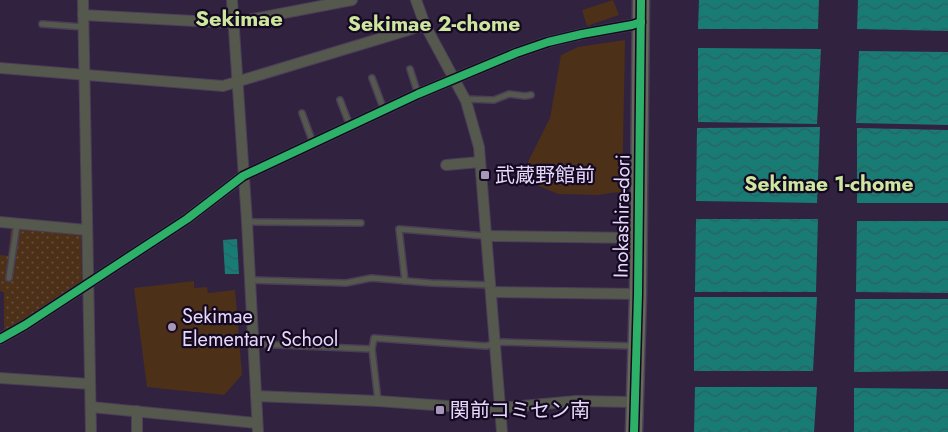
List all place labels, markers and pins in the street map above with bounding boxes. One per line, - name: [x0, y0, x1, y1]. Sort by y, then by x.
- place label: 武蔵野館前: [495, 161, 595, 190]
- marker: 武蔵野館前: [479, 169, 491, 181]
- place label: Sekimae Elementary School: [182, 302, 338, 354]
- marker: Sekimae Elementary School: [166, 321, 178, 333]
- place label: 関前コミセン南: [450, 396, 590, 425]
- marker: 関前コミセン南: [434, 404, 446, 416]

